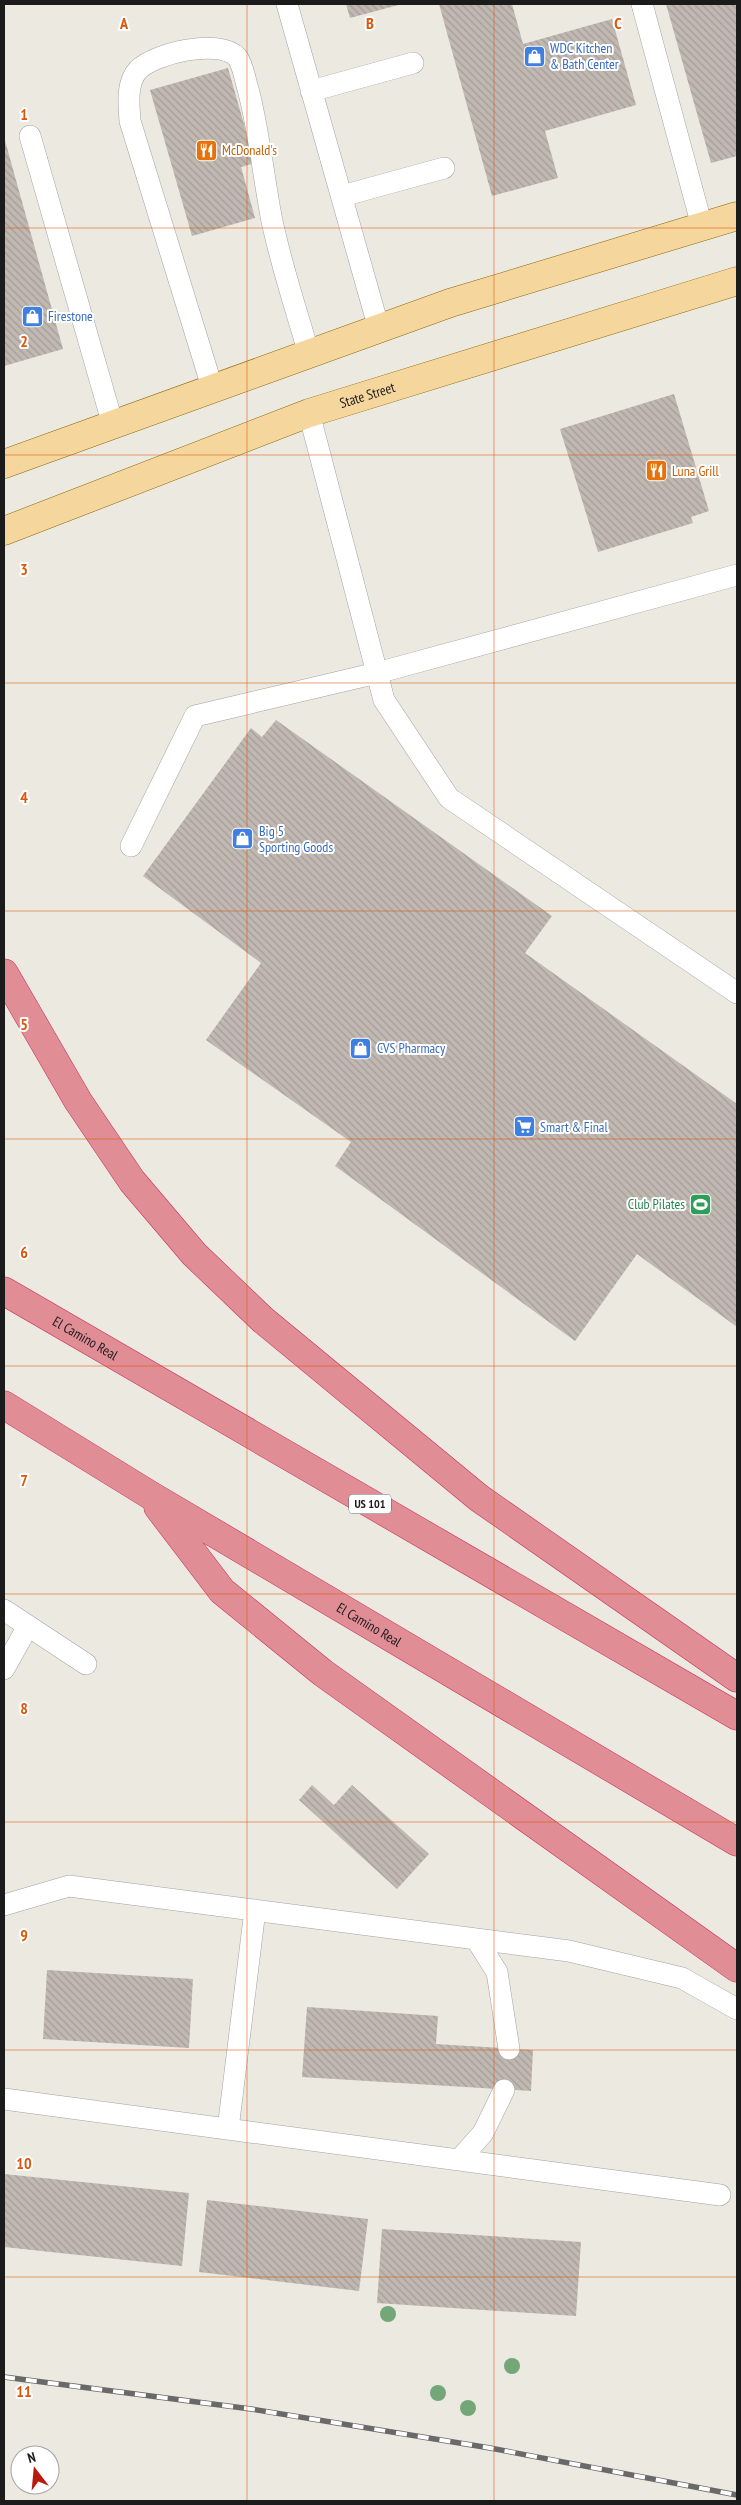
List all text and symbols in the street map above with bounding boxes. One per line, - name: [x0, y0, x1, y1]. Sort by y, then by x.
- text: A: [119, 13, 129, 33]
- text: B: [366, 13, 374, 33]
- text: C: [614, 13, 622, 33]
- place label: WDC Kitchen & Bath Center: [550, 39, 619, 73]
- shop icon: WDC Kitchen & Bath Center: [522, 44, 546, 68]
- text: 1: [20, 104, 28, 124]
- restaurant icon: McDonald's: [194, 138, 218, 162]
- place label: McDonald's: [222, 141, 277, 159]
- shop icon: Firestone: [20, 304, 44, 328]
- place label: Firestone: [48, 307, 93, 325]
- text: 2: [20, 331, 28, 351]
- street label: State Street: [337, 378, 397, 412]
- restaurant icon: Luna Grill: [644, 459, 668, 483]
- place label: Luna Grill: [672, 462, 719, 480]
- text: 3: [20, 559, 28, 579]
- text: 4: [20, 787, 28, 807]
- place label: Big 5 Sporting Goods: [259, 822, 333, 856]
- shop icon: Big 5 Sporting Goods: [231, 827, 255, 851]
- text: 5: [20, 1014, 28, 1034]
- shop icon: CVS Pharmacy: [349, 1036, 373, 1060]
- place label: CVS Pharmacy: [377, 1039, 446, 1057]
- supermarket icon: Smart & Final: [512, 1115, 536, 1139]
- place label: Smart & Final: [540, 1118, 608, 1136]
- sports icon: Club Pilates: [689, 1192, 713, 1216]
- place label: Club Pilates: [628, 1195, 685, 1213]
- text: 6: [20, 1242, 28, 1262]
- street label: El Camino Real: [50, 1312, 122, 1364]
- text: 7: [20, 1470, 28, 1490]
- road number: US 101: [349, 1495, 391, 1514]
- street label: El Camino Real: [333, 1598, 405, 1651]
- text: 8: [20, 1698, 28, 1718]
- text: 9: [20, 1925, 28, 1945]
- text: 10: [16, 2153, 32, 2173]
- text: 11: [16, 2381, 32, 2401]
- north arrow: [10, 2445, 60, 2495]
- text: N: [25, 2448, 38, 2467]

